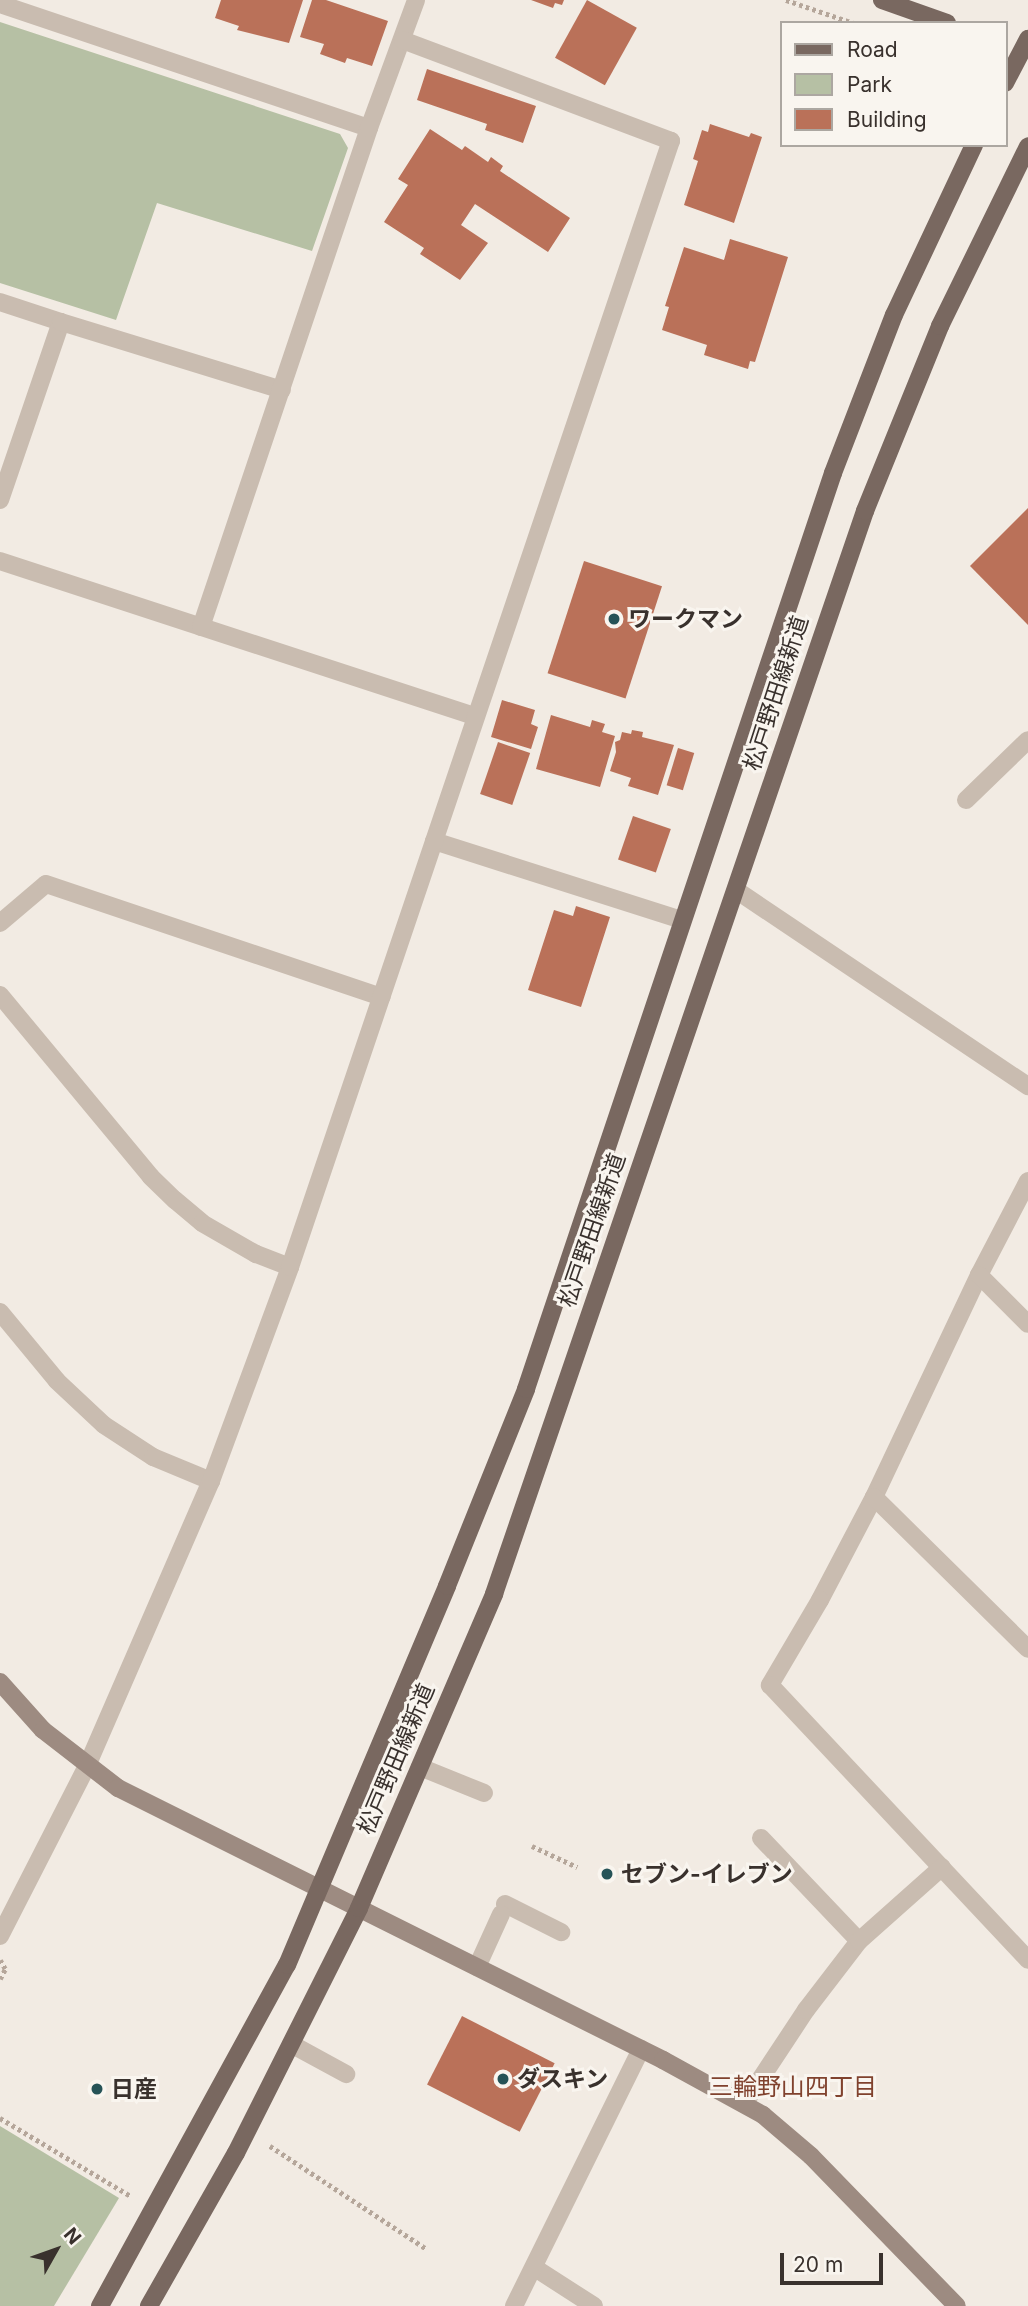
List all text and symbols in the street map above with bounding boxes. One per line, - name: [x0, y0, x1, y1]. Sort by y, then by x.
- legend: [780, 21, 1007, 147]
- text: Road: [847, 37, 898, 62]
- text: Park: [847, 72, 892, 97]
- text: Building: [847, 107, 927, 132]
- place label: ワークマン: [628, 605, 743, 633]
- marker: ワークマン: [606, 611, 622, 627]
- street label: 松戸野田線新道: [738, 612, 814, 774]
- street label: 松戸野田線新道: [553, 1149, 631, 1311]
- street label: 松戸野田線新道: [352, 1680, 440, 1838]
- place label: セブン-イレブン: [621, 1860, 793, 1888]
- marker: セブン-イレブン: [599, 1866, 615, 1882]
- place label: ダスキン: [517, 2065, 609, 2093]
- marker: ダスキン: [495, 2071, 511, 2087]
- district label: 三輪野山四丁目: [709, 2073, 877, 2101]
- place label: 日産: [111, 2075, 157, 2103]
- marker: 日産: [89, 2081, 105, 2097]
- north arrow: [21, 2215, 91, 2285]
- text: N: [59, 2223, 86, 2249]
- scale bar: [783, 2240, 886, 2284]
- text: 20 m: [793, 2252, 843, 2277]

